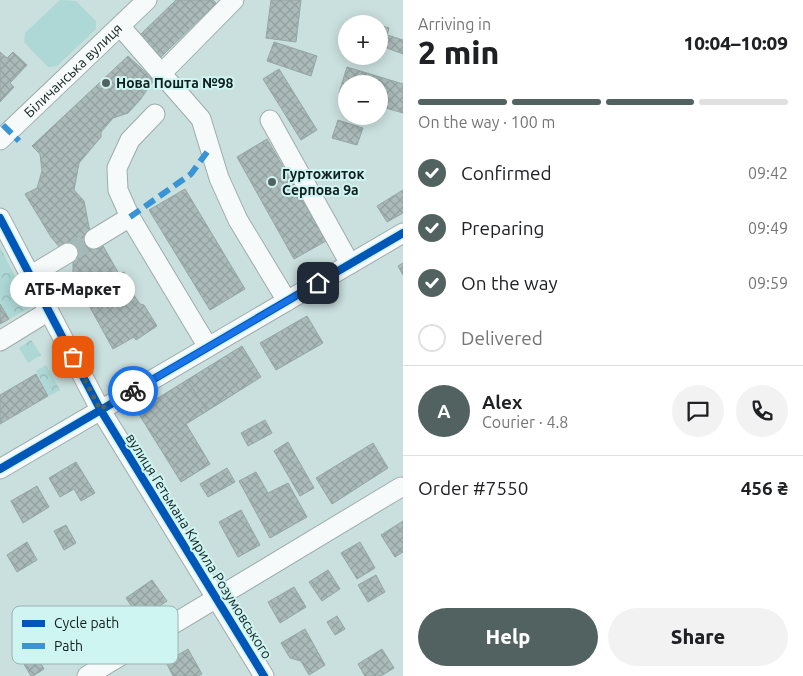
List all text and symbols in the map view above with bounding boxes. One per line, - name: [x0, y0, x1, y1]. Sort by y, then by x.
- map controls: [338, 15, 388, 125]
- button: +: [338, 15, 388, 65]
- text: Arriving in: [418, 15, 491, 33]
- street label: Біличанська вулиця: [21, 20, 125, 121]
- text: 10:04–10:09: [683, 32, 788, 54]
- text: 2 min: [418, 34, 499, 70]
- place label: Нова Пошта №98: [116, 75, 234, 91]
- button: −: [338, 75, 388, 125]
- marker: Нова Пошта №98: [100, 77, 112, 89]
- text: On the way · 100 m: [418, 113, 555, 131]
- icon: check: [418, 159, 446, 187]
- text: Confirmed: [461, 162, 552, 184]
- text: 09:42: [748, 164, 788, 182]
- place label: Гуртожиток Серпова 9а: [282, 166, 365, 198]
- marker: Гуртожиток Серпова 9а: [266, 176, 278, 188]
- icon: check: [418, 214, 446, 242]
- text: Preparing: [461, 217, 545, 239]
- text: 09:49: [748, 219, 788, 237]
- pin: [297, 262, 339, 304]
- icon: home: [304, 269, 332, 297]
- icon: check: [418, 269, 446, 297]
- callout: АТБ-Маркет: [10, 272, 136, 307]
- text: On the way: [461, 272, 558, 294]
- text: 09:59: [748, 274, 788, 292]
- text: АТБ-Маркет: [24, 280, 121, 298]
- text: Delivered: [461, 327, 543, 349]
- pin: [52, 336, 94, 378]
- icon: bag: [59, 343, 87, 371]
- courier: [108, 366, 158, 416]
- icon: bike: [119, 377, 147, 405]
- button: chat: [672, 385, 724, 437]
- button: phone: [736, 385, 788, 437]
- text: Alex: [482, 391, 522, 413]
- text: A: [437, 400, 451, 422]
- text: Courier · 4.8: [482, 413, 568, 431]
- street label: вулиця Гетьмана Кирила Розумовського: [123, 430, 275, 662]
- text: Order #7550: [418, 477, 528, 499]
- text: 456 ₴: [741, 477, 788, 499]
- legend: [12, 606, 178, 664]
- button: Help: [418, 608, 598, 666]
- button: Share: [608, 608, 788, 666]
- text: Cycle path: [54, 615, 119, 631]
- text: Path: [54, 638, 83, 654]

